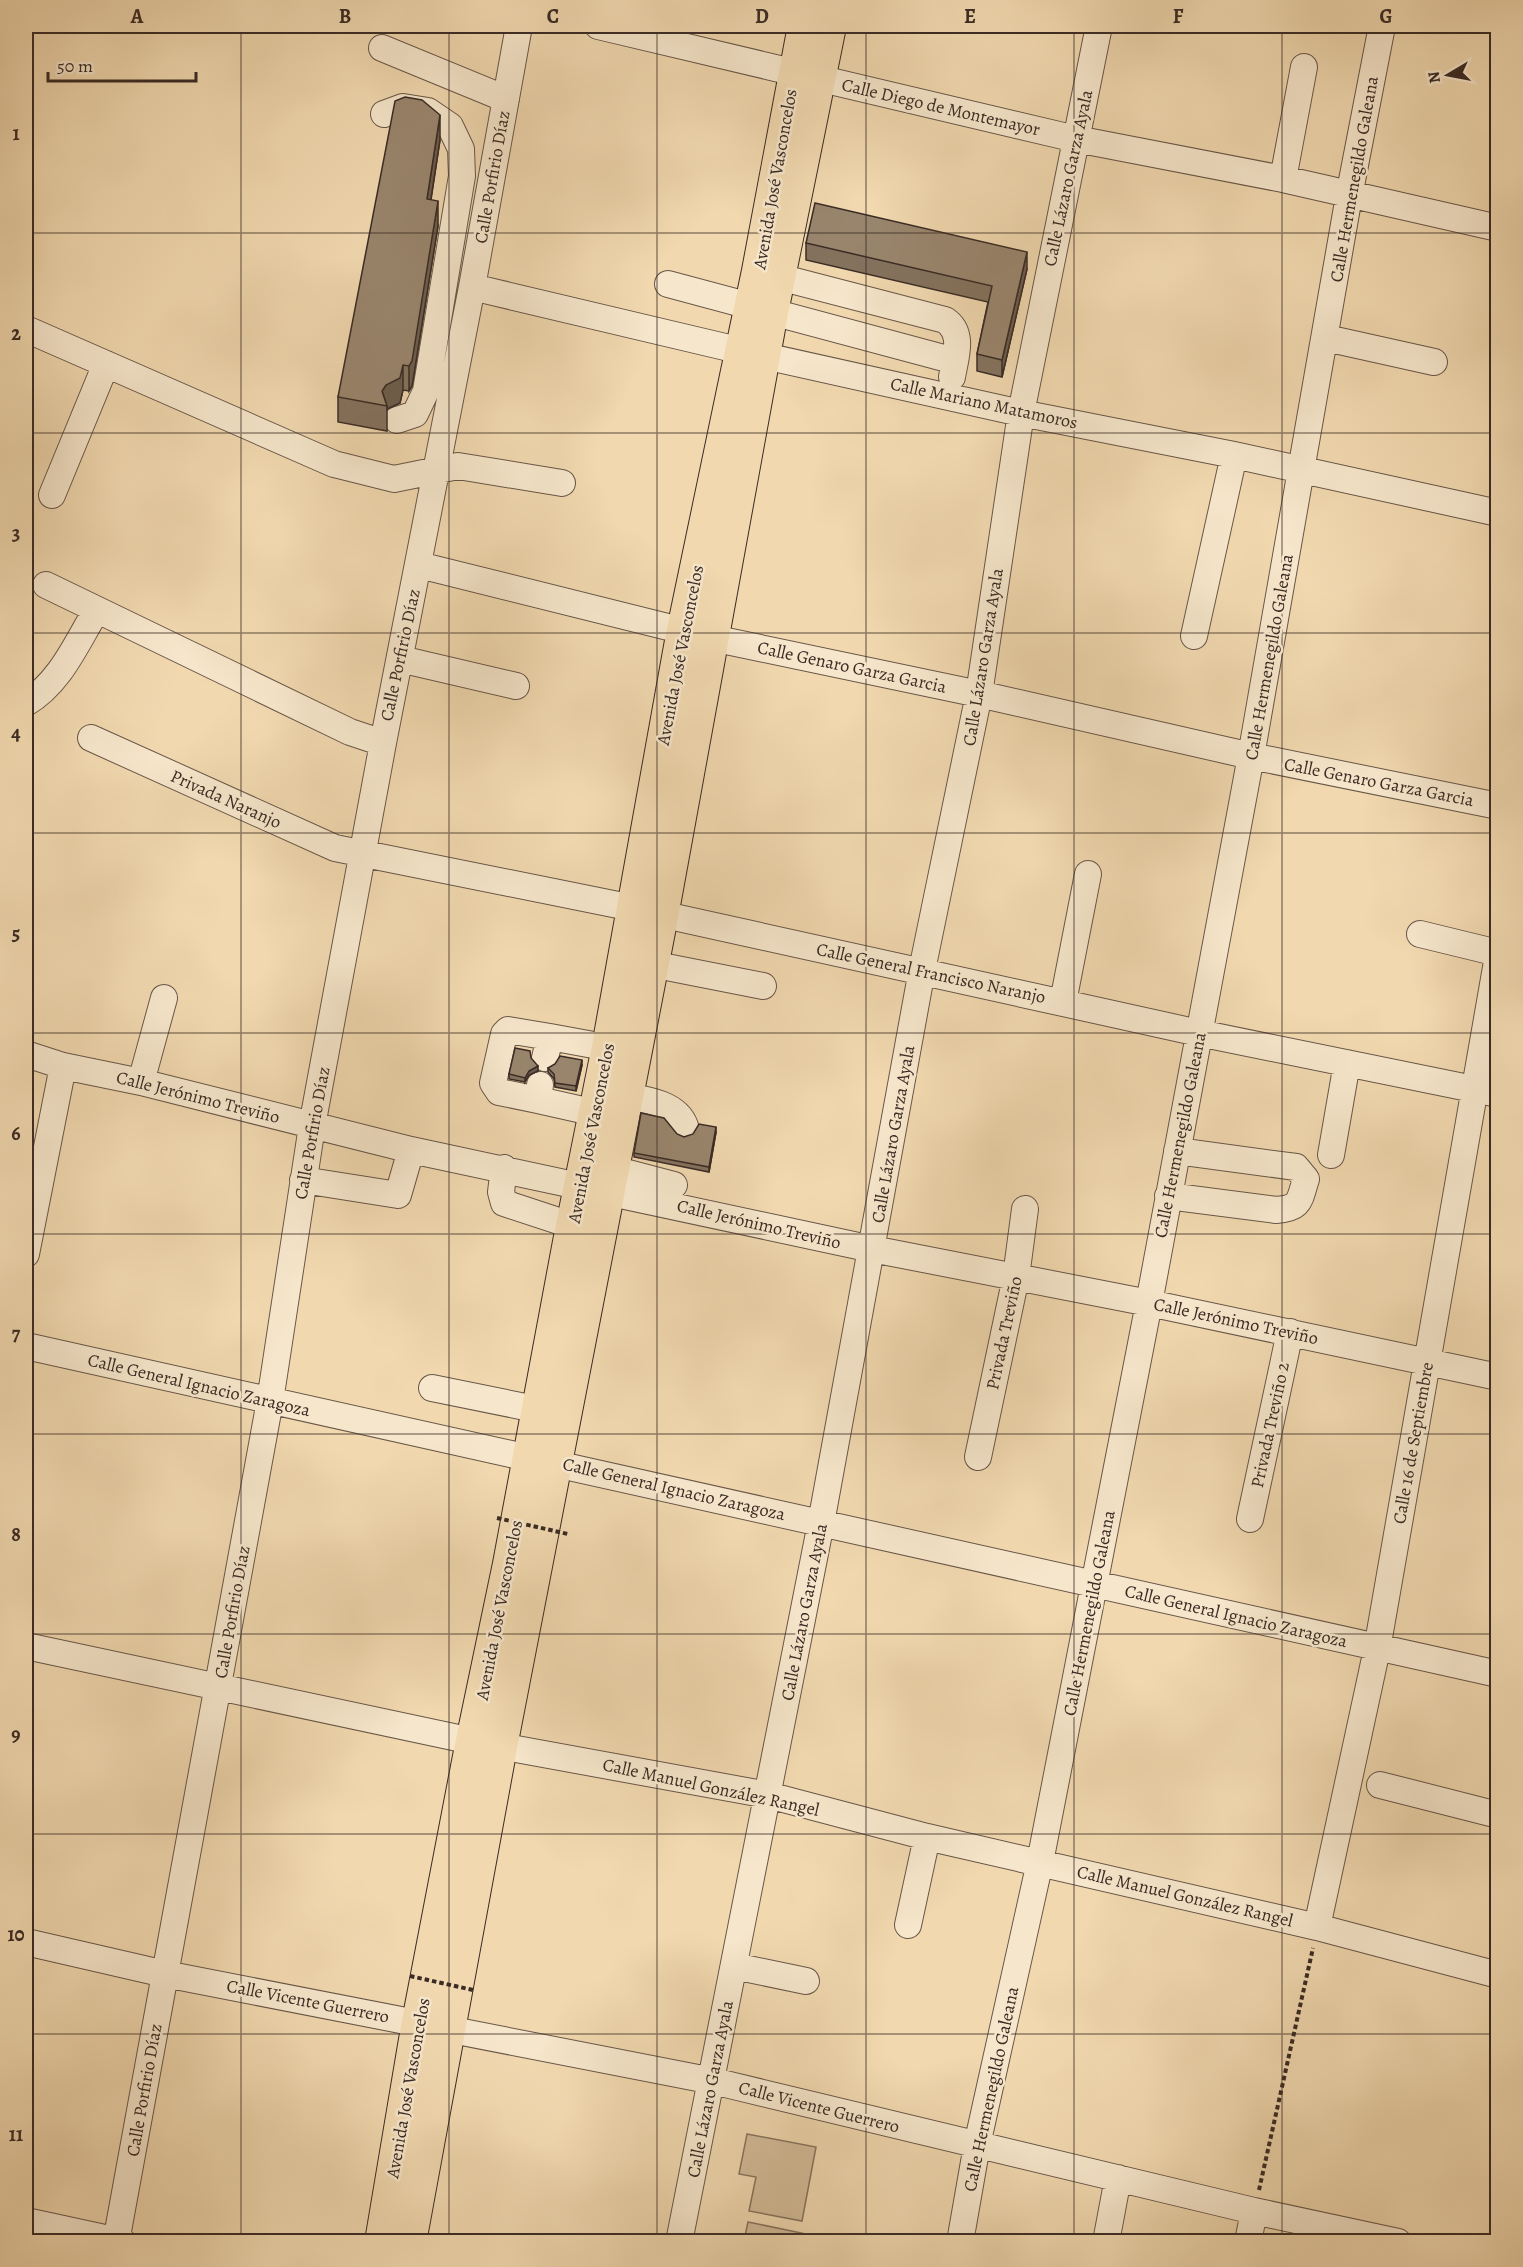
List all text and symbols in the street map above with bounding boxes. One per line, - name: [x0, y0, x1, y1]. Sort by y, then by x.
- text: A: [130, 3, 144, 30]
- text: B: [339, 3, 351, 30]
- text: C: [547, 3, 559, 30]
- text: D: [755, 3, 769, 30]
- text: E: [964, 3, 976, 30]
- text: F: [1173, 3, 1184, 30]
- text: G: [1379, 3, 1393, 30]
- scale bar: [48, 45, 196, 83]
- north arrow: [1418, 45, 1478, 105]
- text: 50 m: [57, 54, 93, 78]
- text: N: [1422, 69, 1446, 85]
- street label: Calle Diego de Montemayor: [839, 72, 1043, 142]
- street label: Calle Hermenegildo Galeana: [1324, 73, 1384, 284]
- street label: Avenida José Vasconcelos: [747, 87, 803, 272]
- street label: Calle Lázaro Garza Ayala: [1038, 87, 1099, 268]
- street label: Calle Porfirio Díaz: [469, 109, 515, 245]
- text: 1: [12, 120, 20, 147]
- text: 2: [11, 320, 21, 347]
- street label: Calle Mariano Matamoros: [888, 371, 1080, 435]
- text: 3: [12, 520, 20, 547]
- street label: Calle Hermenegildo Galeana: [1239, 551, 1299, 762]
- street label: Avenida José Vasconcelos: [651, 563, 709, 748]
- street label: Calle Lázaro Garza Ayala: [957, 566, 1009, 748]
- street label: Calle Porfirio Díaz: [374, 587, 426, 723]
- street label: Calle Genaro Garza Garcia: [755, 635, 949, 699]
- text: 4: [11, 720, 21, 747]
- street label: Calle Genaro Garza Garcia: [1282, 752, 1476, 812]
- street label: Privada Naranjo: [167, 764, 285, 834]
- text: 5: [12, 920, 20, 947]
- street label: Calle General Francisco Naranjo: [814, 937, 1048, 1009]
- street label: Calle Hermenegildo Galeana: [1148, 1030, 1212, 1240]
- street label: Avenida José Vasconcelos: [562, 1041, 620, 1226]
- street label: Calle Lázaro Garza Ayala: [866, 1043, 921, 1225]
- street label: Calle Jerónimo Treviño: [114, 1065, 282, 1129]
- street label: Calle Porfirio Díaz: [289, 1065, 335, 1201]
- text: 6: [11, 1120, 21, 1147]
- street label: Calle Jerónimo Treviño: [675, 1193, 843, 1255]
- street label: Privada Treviño: [980, 1274, 1028, 1392]
- street label: Calle Jerónimo Treviño: [1152, 1292, 1321, 1350]
- text: 7: [12, 1320, 21, 1347]
- street label: Calle General Ignacio Zaragoza: [85, 1348, 313, 1422]
- street label: Privada Treviño 2: [1245, 1360, 1295, 1490]
- street label: Calle 16 de Septiembre: [1387, 1360, 1439, 1526]
- street label: Calle General Ignacio Zaragoza: [560, 1452, 788, 1526]
- street label: Calle Hermenegildo Galeana: [1057, 1508, 1121, 1718]
- street label: Avenida José Vasconcelos: [470, 1518, 528, 1703]
- text: 8: [11, 1521, 21, 1548]
- street label: Calle Lázaro Garza Ayala: [775, 1521, 833, 1703]
- street label: Calle Porfirio Díaz: [209, 1544, 255, 1680]
- street label: Calle General Ignacio Zaragoza: [1122, 1579, 1350, 1653]
- text: 9: [11, 1721, 21, 1748]
- street label: Calle Manuel González Rangel: [600, 1752, 822, 1822]
- street label: Calle Manuel González Rangel: [1075, 1859, 1296, 1933]
- text: 10: [7, 1921, 25, 1948]
- street label: Calle Vicente Guerrero: [225, 1973, 391, 2029]
- street label: Calle Hermenegildo Galeana: [958, 1984, 1025, 2194]
- street label: Avenida José Vasconcelos: [380, 1996, 436, 2181]
- street label: Calle Lázaro Garza Ayala: [681, 1998, 739, 2180]
- street label: Calle Porfirio Díaz: [121, 2022, 167, 2158]
- street label: Calle Vicente Guerrero: [736, 2075, 902, 2139]
- text: 11: [9, 2121, 23, 2148]

